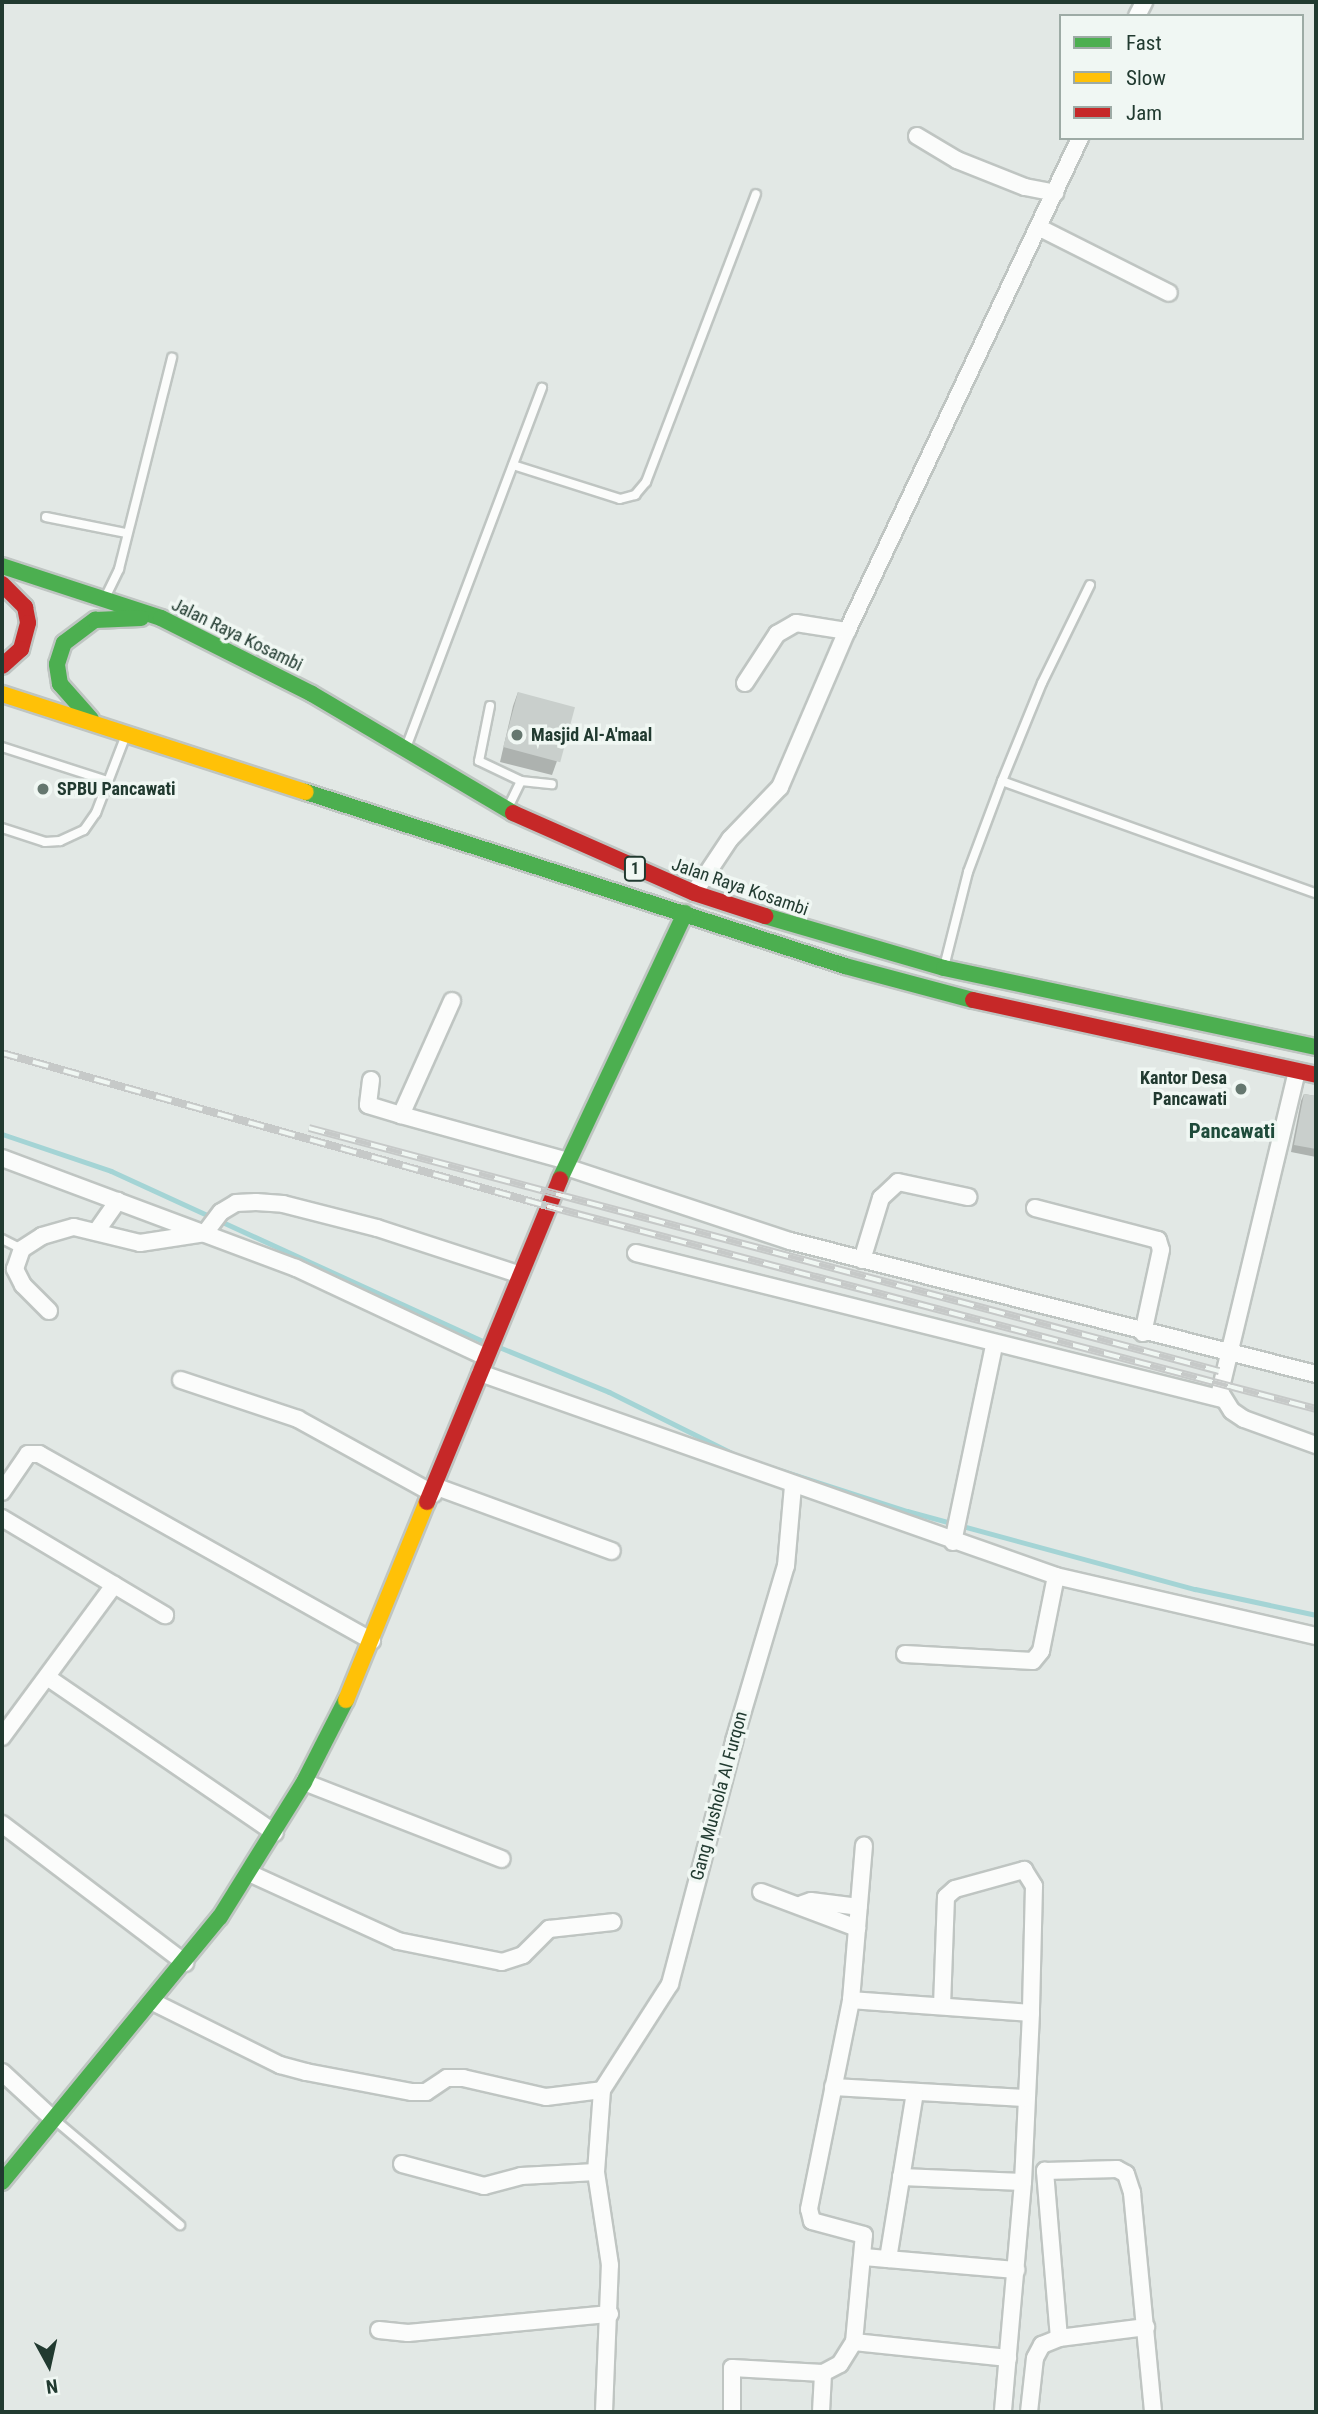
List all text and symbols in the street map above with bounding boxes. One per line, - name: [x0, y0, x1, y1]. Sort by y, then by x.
- legend: [1059, 14, 1304, 140]
- text: Fast: [1126, 31, 1162, 55]
- text: Slow: [1126, 66, 1166, 90]
- text: Jam: [1126, 101, 1162, 125]
- street label: Jalan Raya Kosambi: [168, 594, 306, 676]
- place label: Masjid Al-A'maal: [531, 724, 652, 746]
- marker: Masjid Al-A'maal: [509, 727, 525, 743]
- place label: SPBU Pancawati: [57, 778, 176, 800]
- marker: SPBU Pancawati: [35, 781, 51, 797]
- street label: Jalan Raya Kosambi: [669, 853, 811, 921]
- road number: 1: [623, 856, 647, 882]
- place label: Kantor Desa Pancawati: [1140, 1068, 1227, 1110]
- marker: Kantor Desa Pancawati: [1233, 1081, 1249, 1097]
- district label: Pancawati: [1189, 1118, 1275, 1144]
- street label: Gang Mushola Al Furqon: [686, 1709, 752, 1883]
- north arrow: [14, 2330, 84, 2400]
- text: N: [45, 2374, 59, 2398]

